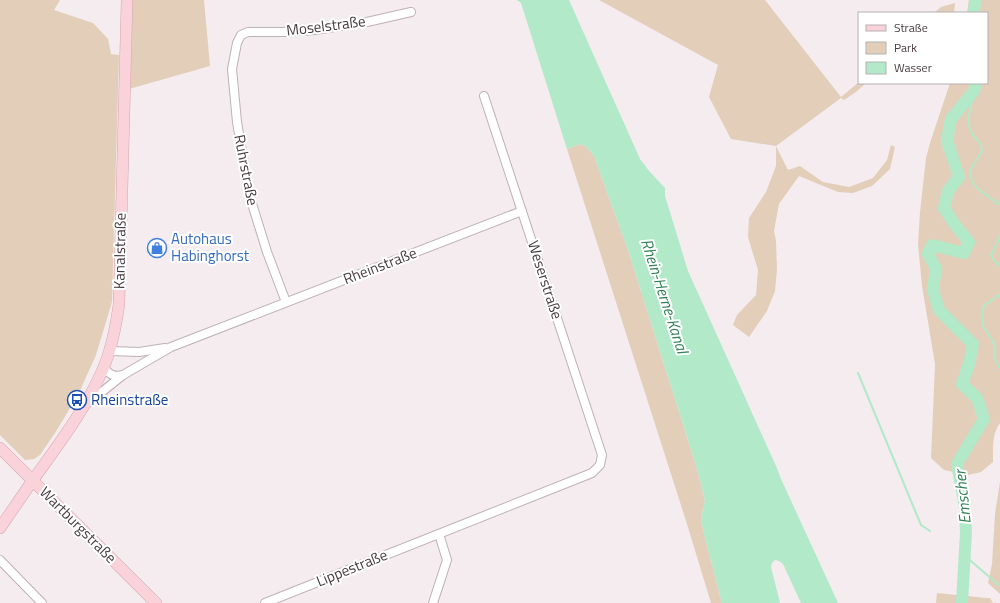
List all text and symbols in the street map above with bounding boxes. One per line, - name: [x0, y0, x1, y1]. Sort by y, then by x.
- street label: Moselstraße: [285, 9, 367, 42]
- legend: [858, 12, 988, 84]
- text: Straße: [894, 18, 928, 37]
- text: Park: [894, 38, 917, 57]
- text: Wasser: [894, 58, 932, 77]
- street label: Ruhrstraße: [228, 133, 265, 207]
- street label: Kanalstraße: [107, 213, 132, 289]
- place label: Autohaus Habinghorst: [171, 227, 250, 267]
- water label: Rhein-Herne-Kanal: [635, 236, 695, 358]
- shop icon: Autohaus Habinghorst: [146, 237, 168, 259]
- street label: Weserstraße: [522, 238, 569, 322]
- street label: Rheinstraße: [340, 241, 420, 290]
- place label: Rheinstraße: [91, 388, 168, 411]
- bus stop icon: Rheinstraße: [66, 389, 88, 411]
- water label: Emscher: [947, 467, 977, 525]
- street label: Wartburgstraße: [35, 481, 122, 568]
- street label: Lippestraße: [313, 543, 391, 592]

